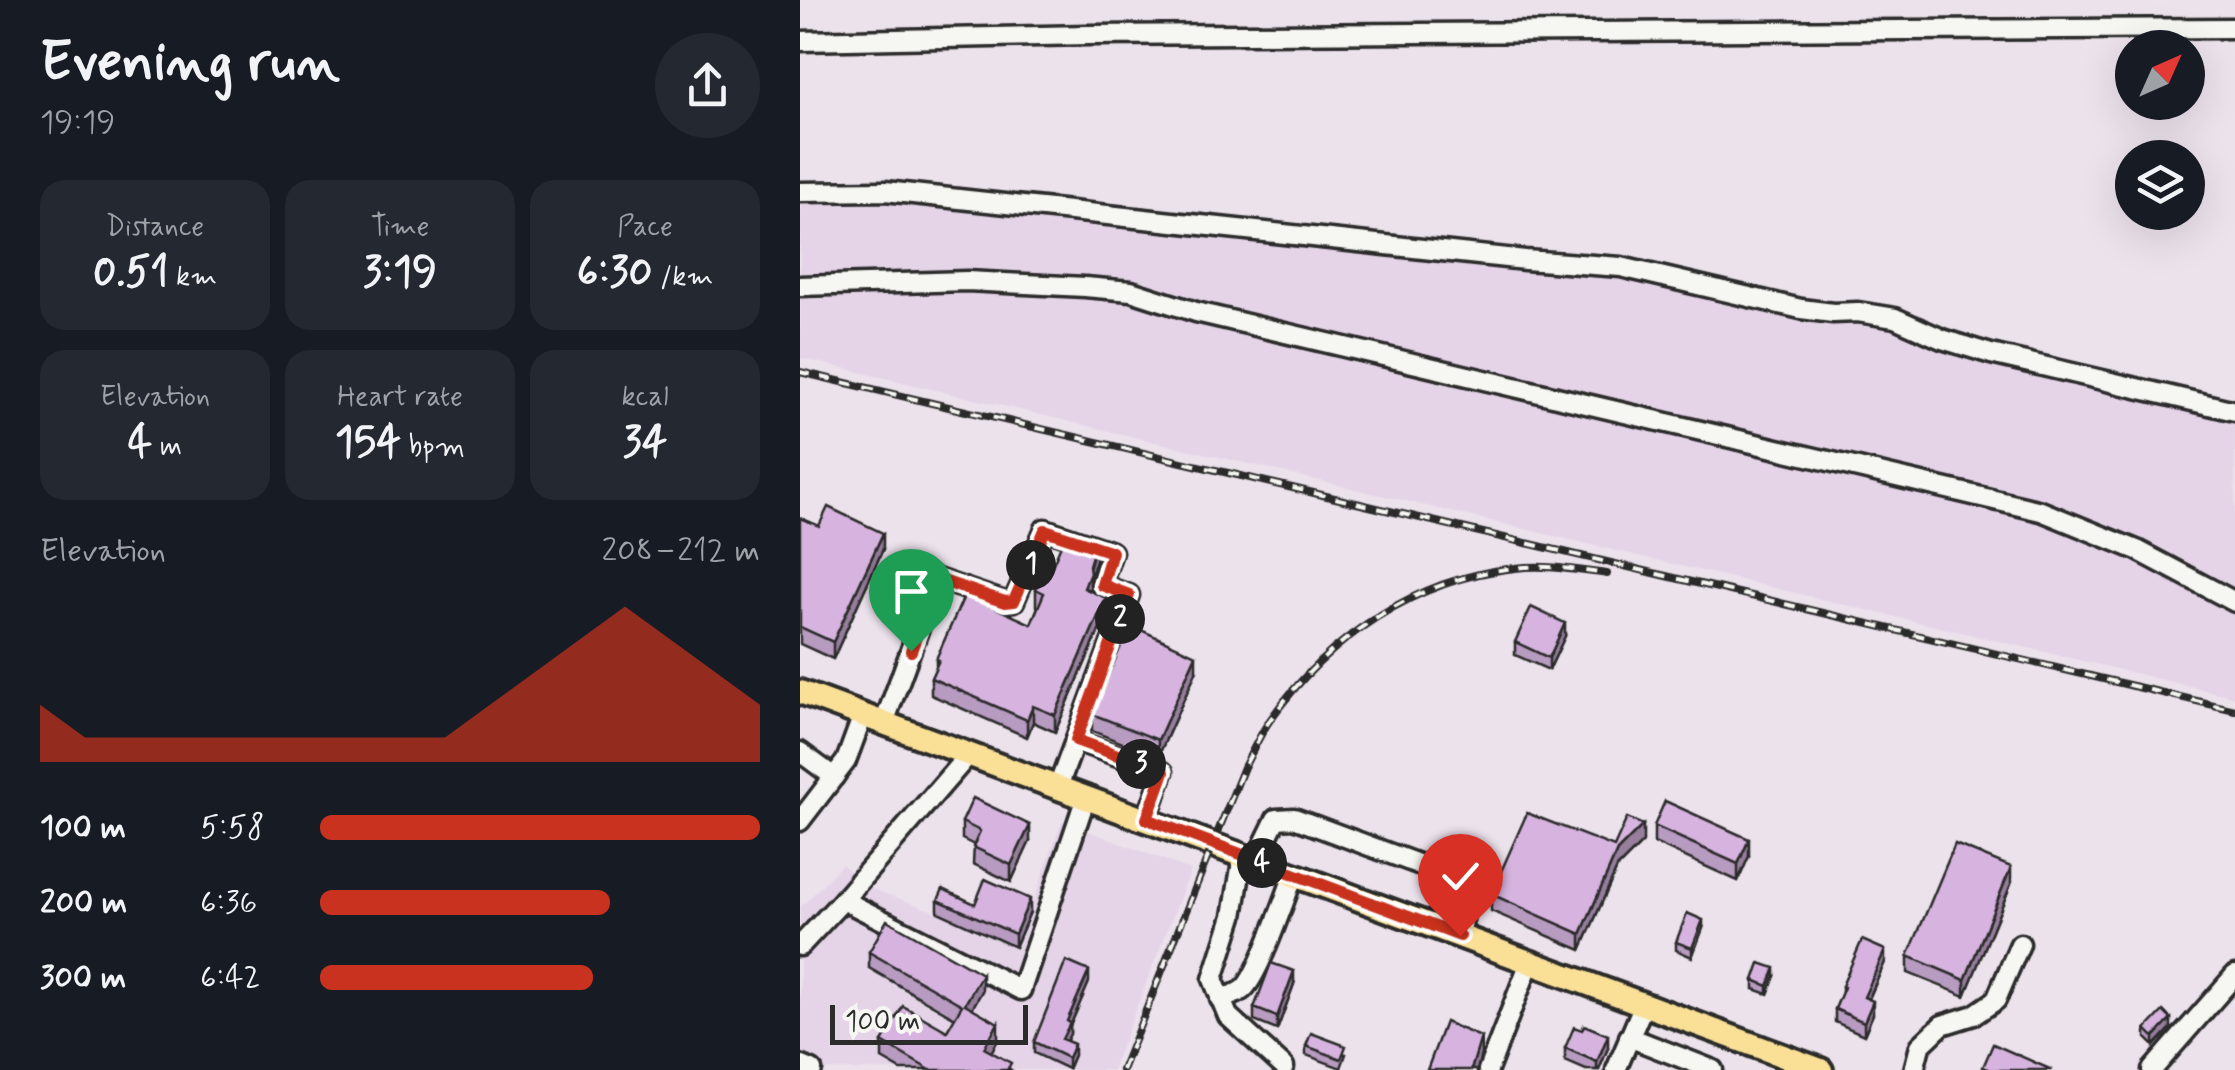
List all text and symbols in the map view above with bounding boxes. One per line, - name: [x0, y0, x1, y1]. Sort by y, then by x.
- text: Evening run: [40, 28, 340, 100]
- north arrow: [2115, 30, 2205, 120]
- map controls: [2115, 30, 2205, 230]
- button: share: [655, 33, 760, 138]
- text: 19:19: [40, 102, 115, 144]
- button: layers: [2115, 140, 2205, 230]
- text: Distance: [106, 209, 204, 246]
- text: Time: [371, 209, 429, 246]
- text: Pace: [617, 209, 673, 246]
- text: 0.51: [93, 246, 169, 301]
- text: 3:19: [363, 246, 437, 301]
- text: 6:30: [577, 246, 653, 301]
- text: km: [169, 259, 217, 296]
- text: /km: [653, 259, 713, 296]
- text: Elevation: [100, 379, 210, 416]
- text: Heart rate: [337, 379, 463, 416]
- text: kcal: [621, 379, 669, 416]
- text: 4: [128, 416, 152, 471]
- text: 154: [335, 416, 401, 471]
- text: 34: [623, 416, 667, 471]
- text: m: [152, 429, 182, 466]
- text: bpm: [401, 429, 465, 466]
- text: Elevation: [40, 530, 166, 572]
- text: 208–212 m: [601, 530, 760, 572]
- pin: 1: [1006, 540, 1056, 590]
- text: 1: [1025, 546, 1037, 583]
- pin: [869, 549, 954, 652]
- icon: arrive: [884, 564, 939, 619]
- pin: 2: [1095, 594, 1145, 644]
- text: 2: [1113, 600, 1127, 637]
- pin: 3: [1116, 739, 1166, 789]
- text: 3: [1135, 745, 1147, 782]
- text: 100 m: [40, 807, 126, 849]
- text: 5:58: [200, 807, 264, 849]
- pin: [1418, 834, 1503, 937]
- pin: 4: [1237, 838, 1287, 888]
- text: 4: [1254, 844, 1270, 881]
- icon: check: [1433, 849, 1488, 904]
- text: 200 m: [40, 882, 127, 924]
- text: 6:36: [200, 882, 257, 924]
- text: 300 m: [40, 957, 126, 999]
- text: 6:42: [200, 957, 260, 999]
- scale bar: [830, 1000, 1028, 1044]
- text: 100 m: [845, 1004, 920, 1041]

